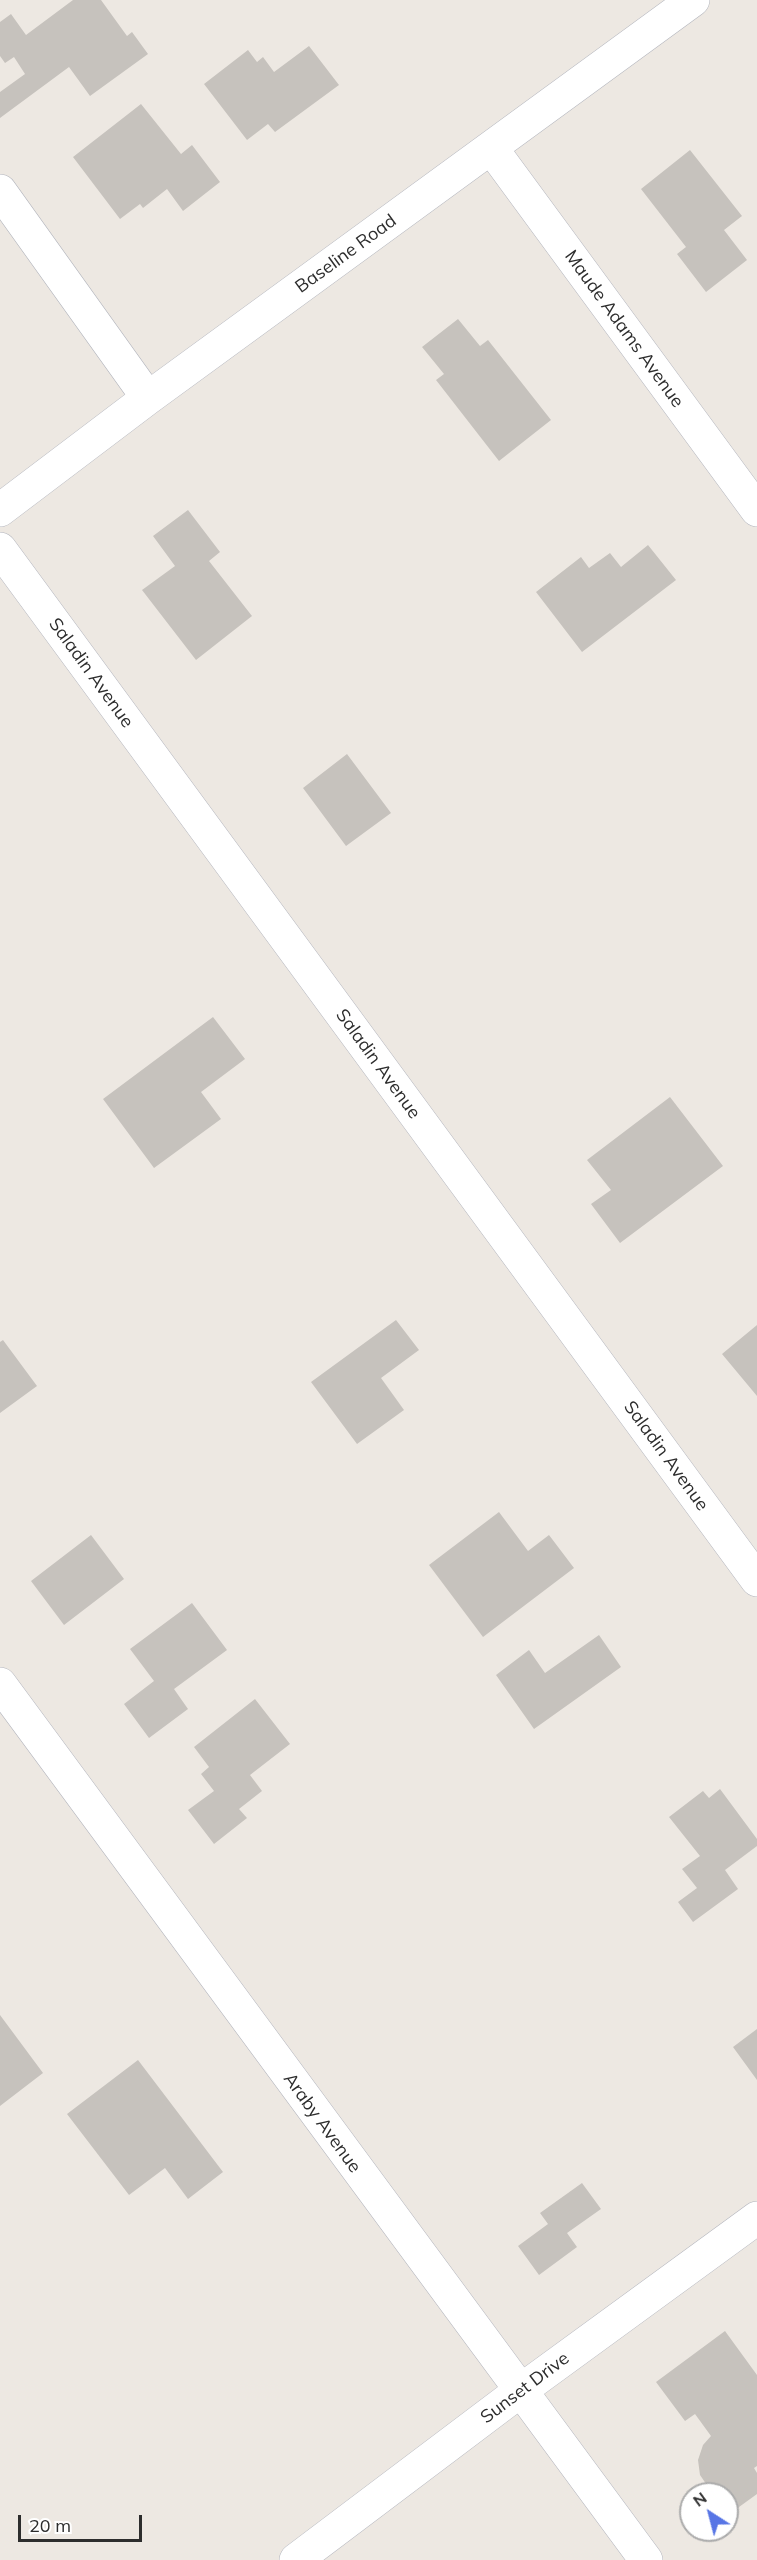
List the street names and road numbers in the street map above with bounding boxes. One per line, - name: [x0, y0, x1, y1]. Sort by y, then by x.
- street label: Baseline Road: [291, 210, 401, 298]
- street label: Maude Adams Avenue: [560, 246, 688, 412]
- street label: Saladin Avenue: [44, 614, 138, 732]
- street label: Saladin Avenue: [331, 1005, 425, 1123]
- street label: Saladin Avenue: [619, 1397, 713, 1515]
- street label: Araby Avenue: [279, 2069, 365, 2177]
- street label: Sunset Drive: [476, 2348, 574, 2428]

